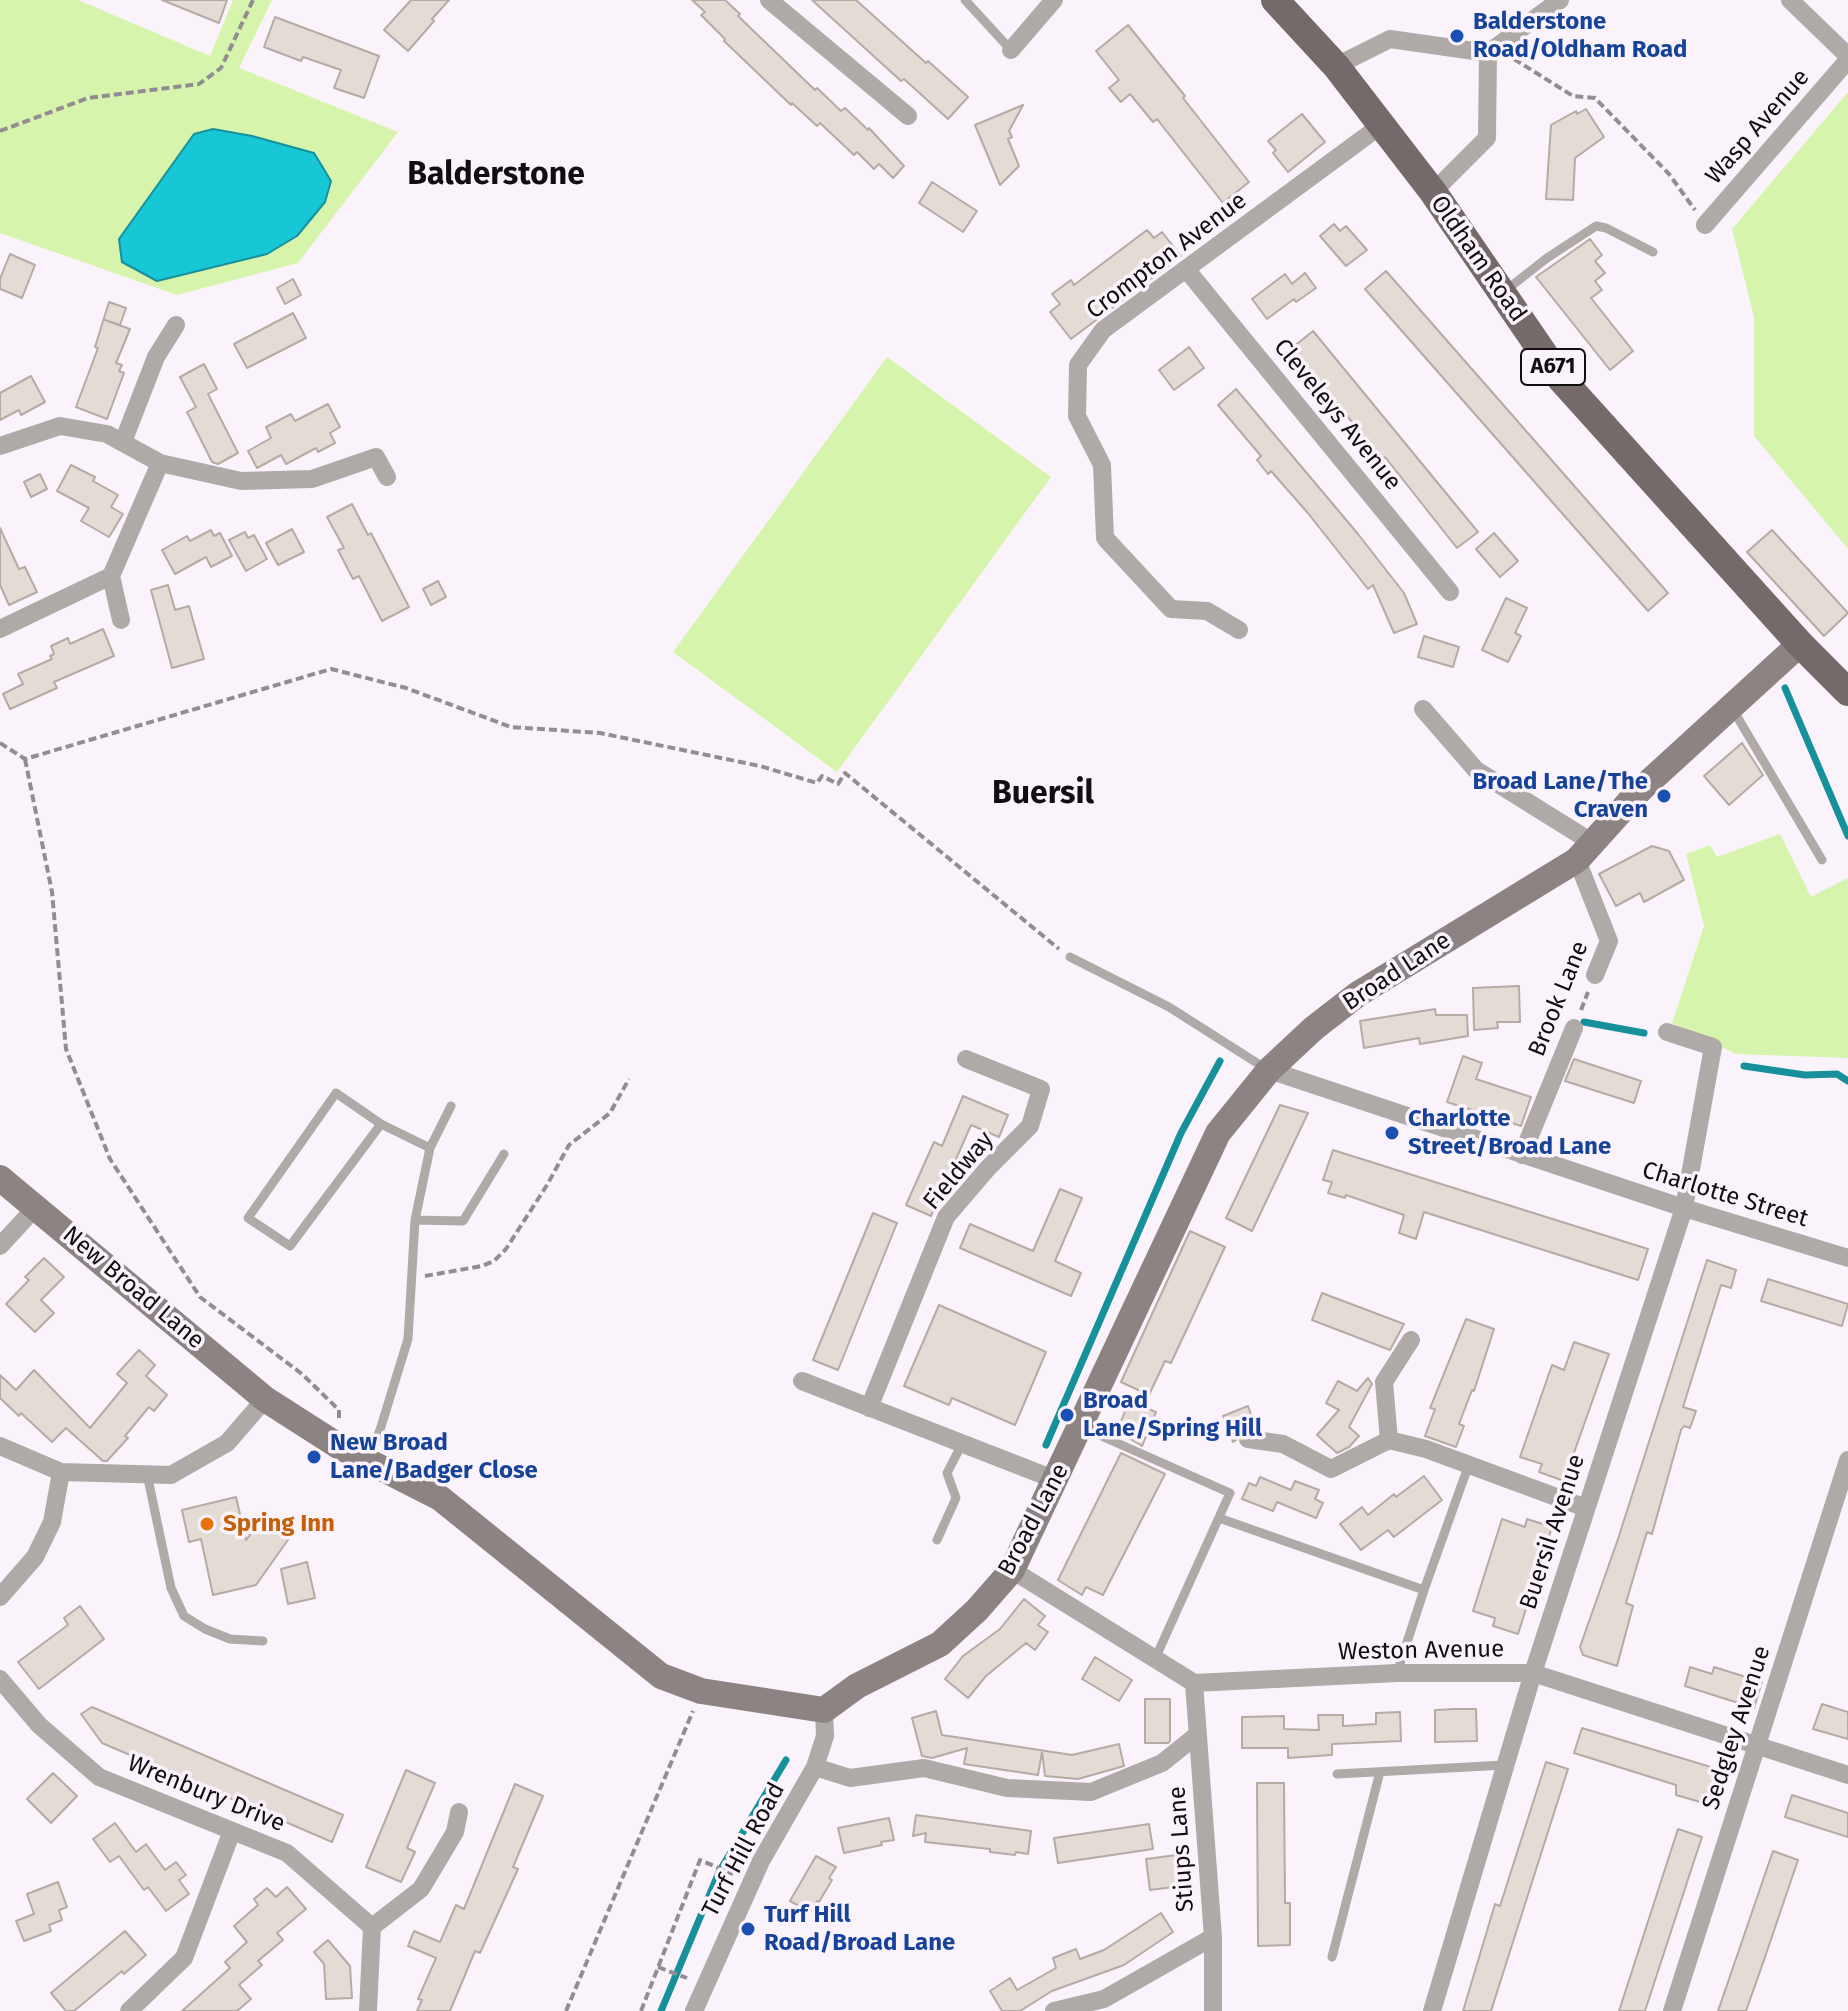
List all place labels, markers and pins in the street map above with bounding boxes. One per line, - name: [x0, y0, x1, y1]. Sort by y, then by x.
- place label: Balderstone Road/Oldham Road: [1473, 8, 1688, 64]
- marker: Balderstone Road/Oldham Road: [1448, 27, 1466, 45]
- place label: Broad Lane/The Craven: [1472, 768, 1648, 824]
- marker: Broad Lane/The Craven: [1655, 787, 1673, 805]
- place label: Charlotte Street/Broad Lane: [1408, 1105, 1611, 1161]
- marker: Charlotte Street/Broad Lane: [1383, 1124, 1401, 1142]
- place label: Broad Lane/Spring Hill: [1083, 1387, 1262, 1443]
- marker: Broad Lane/Spring Hill: [1058, 1406, 1076, 1424]
- place label: New Broad Lane/Badger Close: [330, 1429, 538, 1485]
- marker: New Broad Lane/Badger Close: [305, 1448, 323, 1466]
- place label: Spring Inn: [223, 1510, 335, 1538]
- marker: Spring Inn: [198, 1515, 216, 1533]
- place label: Turf Hill Road/Broad Lane: [764, 1901, 955, 1957]
- marker: Turf Hill Road/Broad Lane: [739, 1920, 757, 1938]

